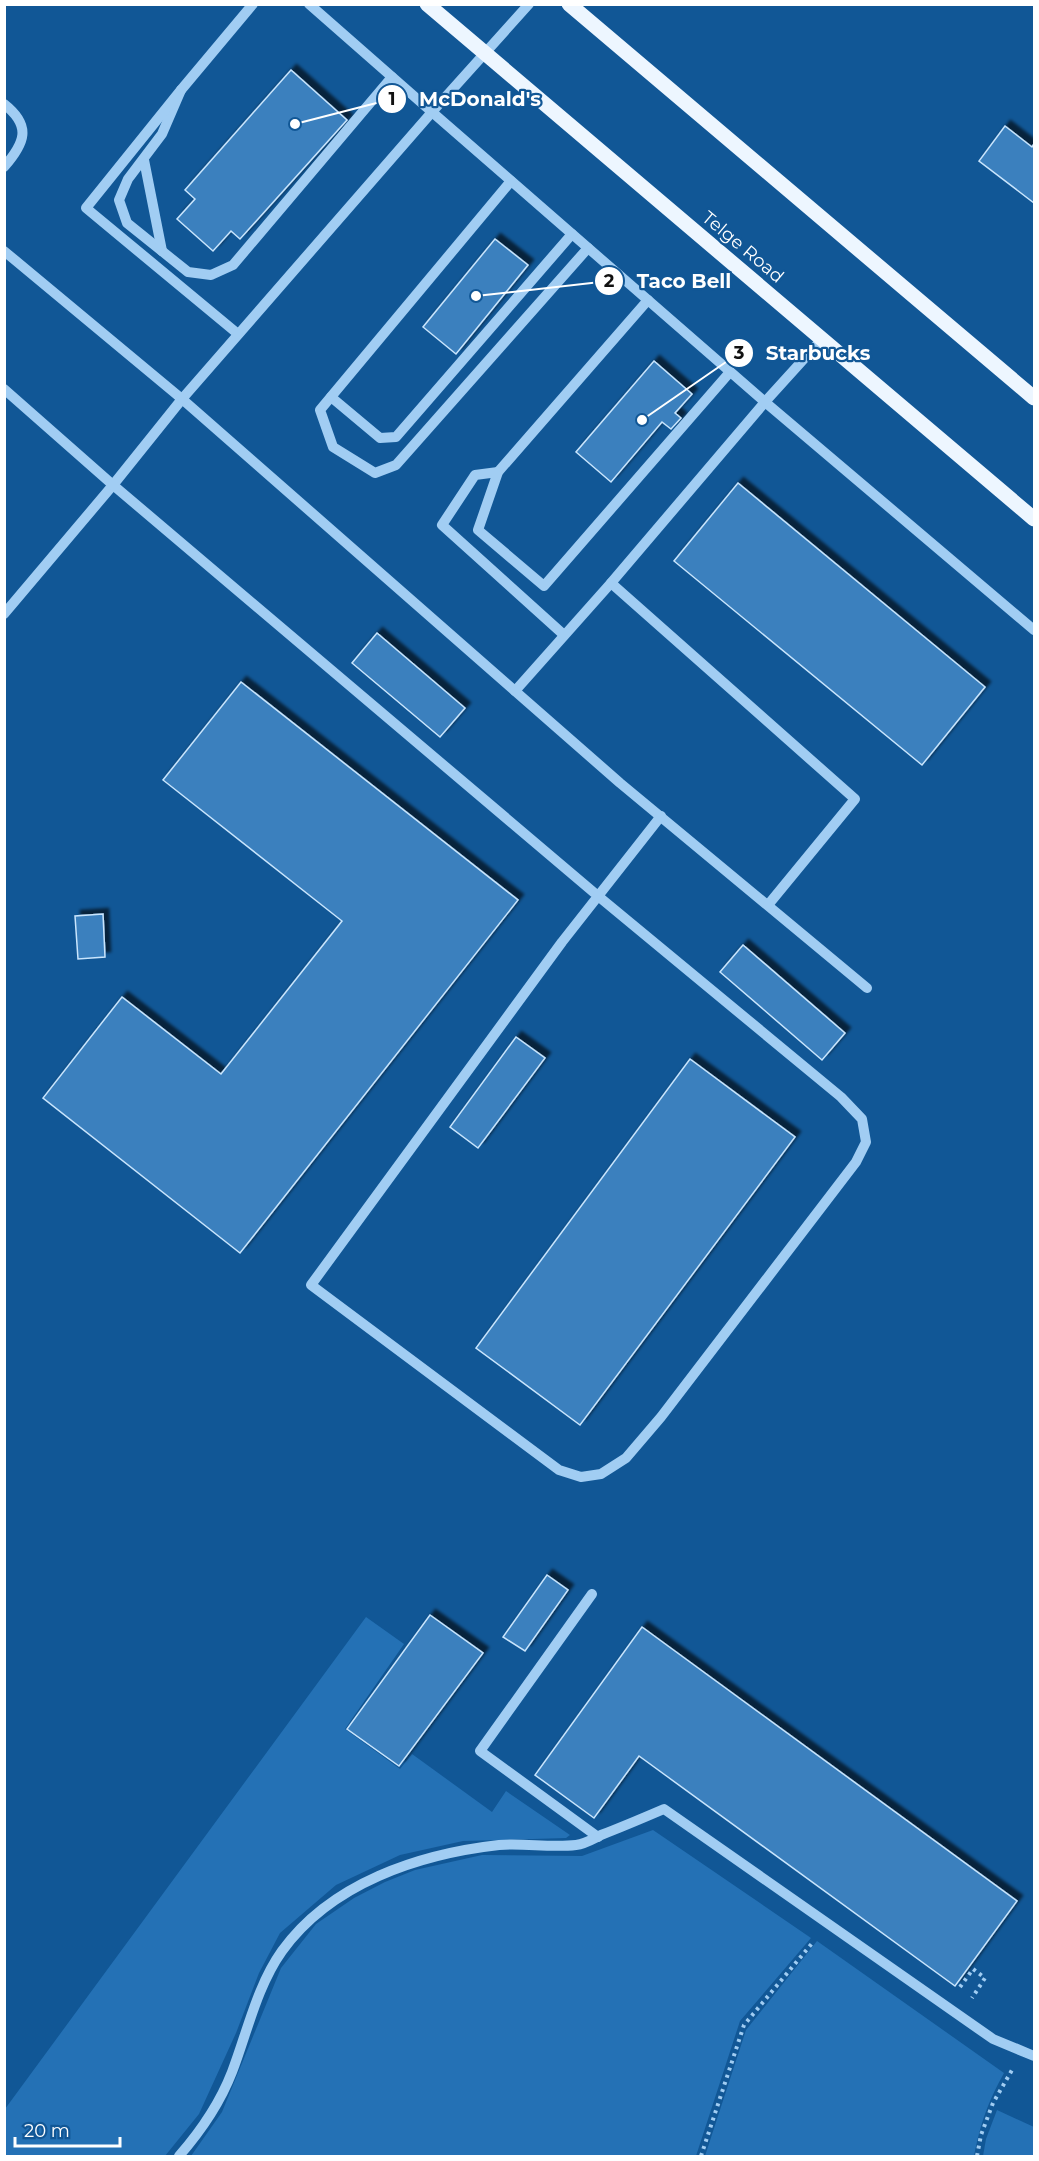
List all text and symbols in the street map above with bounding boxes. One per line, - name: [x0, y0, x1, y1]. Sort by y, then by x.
- callout: McDonald's: [377, 80, 553, 118]
- text: McDonald's: [419, 87, 541, 111]
- text: 1: [388, 88, 396, 110]
- street label: Telge Road: [698, 206, 788, 288]
- callout: Taco Bell: [594, 262, 743, 300]
- text: Taco Bell: [637, 269, 731, 293]
- text: 2: [604, 270, 615, 292]
- callout: Starbucks: [724, 334, 883, 372]
- text: Starbucks: [766, 341, 871, 365]
- text: 3: [733, 342, 745, 364]
- scale bar: [15, 2110, 120, 2148]
- text: 20 m: [24, 2120, 70, 2142]

